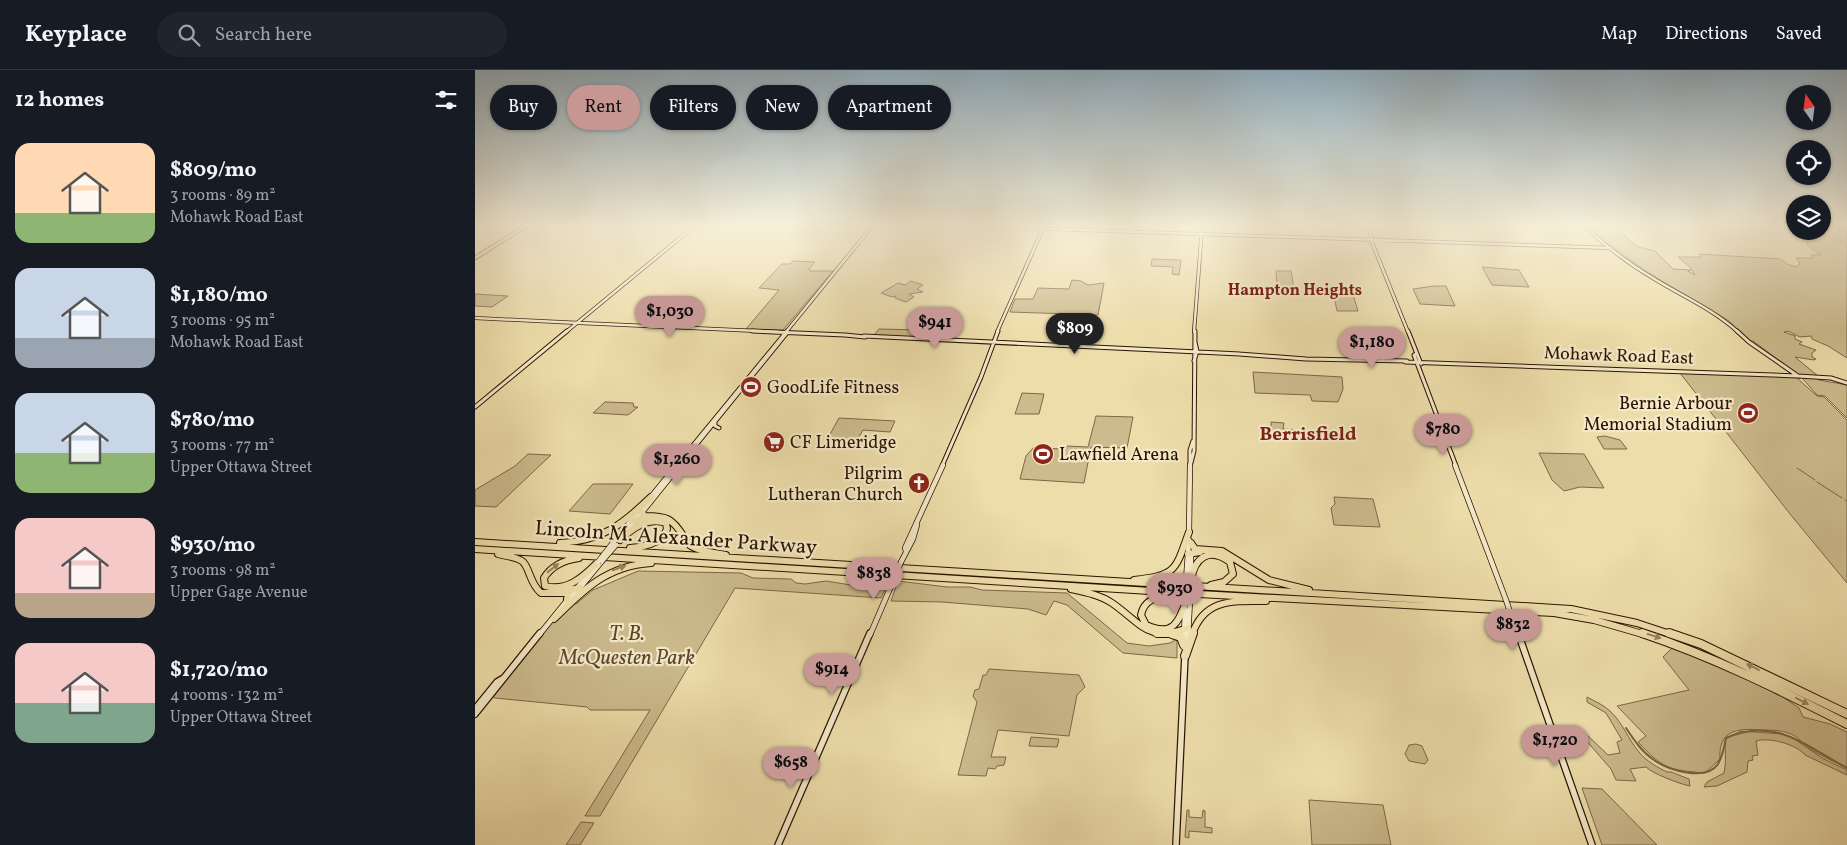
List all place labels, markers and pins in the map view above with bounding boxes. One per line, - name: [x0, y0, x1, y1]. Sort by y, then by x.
- pin: $1,030: [629, 296, 711, 338]
- pin: $941: [905, 306, 965, 349]
- pin: $809: [1045, 312, 1105, 355]
- pin: $1,180: [1331, 326, 1413, 369]
- sports icon: GoodLife Fitness: [739, 375, 763, 399]
- place label: GoodLife Fitness: [767, 376, 899, 401]
- place label: Bernie Arbour Memorial Stadium: [1584, 392, 1732, 438]
- sports icon: Bernie Arbour Memorial Stadium: [1736, 401, 1760, 425]
- pin: $780: [1413, 414, 1473, 456]
- supermarket icon: CF Limeridge: [762, 430, 786, 454]
- place label: CF Limeridge: [790, 431, 896, 456]
- sports icon: Lawfield Arena: [1031, 442, 1055, 466]
- place label: Lawfield Arena: [1059, 443, 1179, 468]
- pin: $1,260: [636, 444, 718, 486]
- place label: Pilgrim Lutheran Church: [768, 462, 903, 508]
- church icon: Pilgrim Lutheran Church: [907, 471, 931, 495]
- pin: $838: [844, 558, 904, 600]
- pin: $930: [1145, 572, 1205, 615]
- pin: $832: [1483, 608, 1543, 651]
- pin: $914: [802, 654, 862, 696]
- pin: $1,720: [1514, 724, 1596, 767]
- pin: $658: [761, 746, 821, 789]

